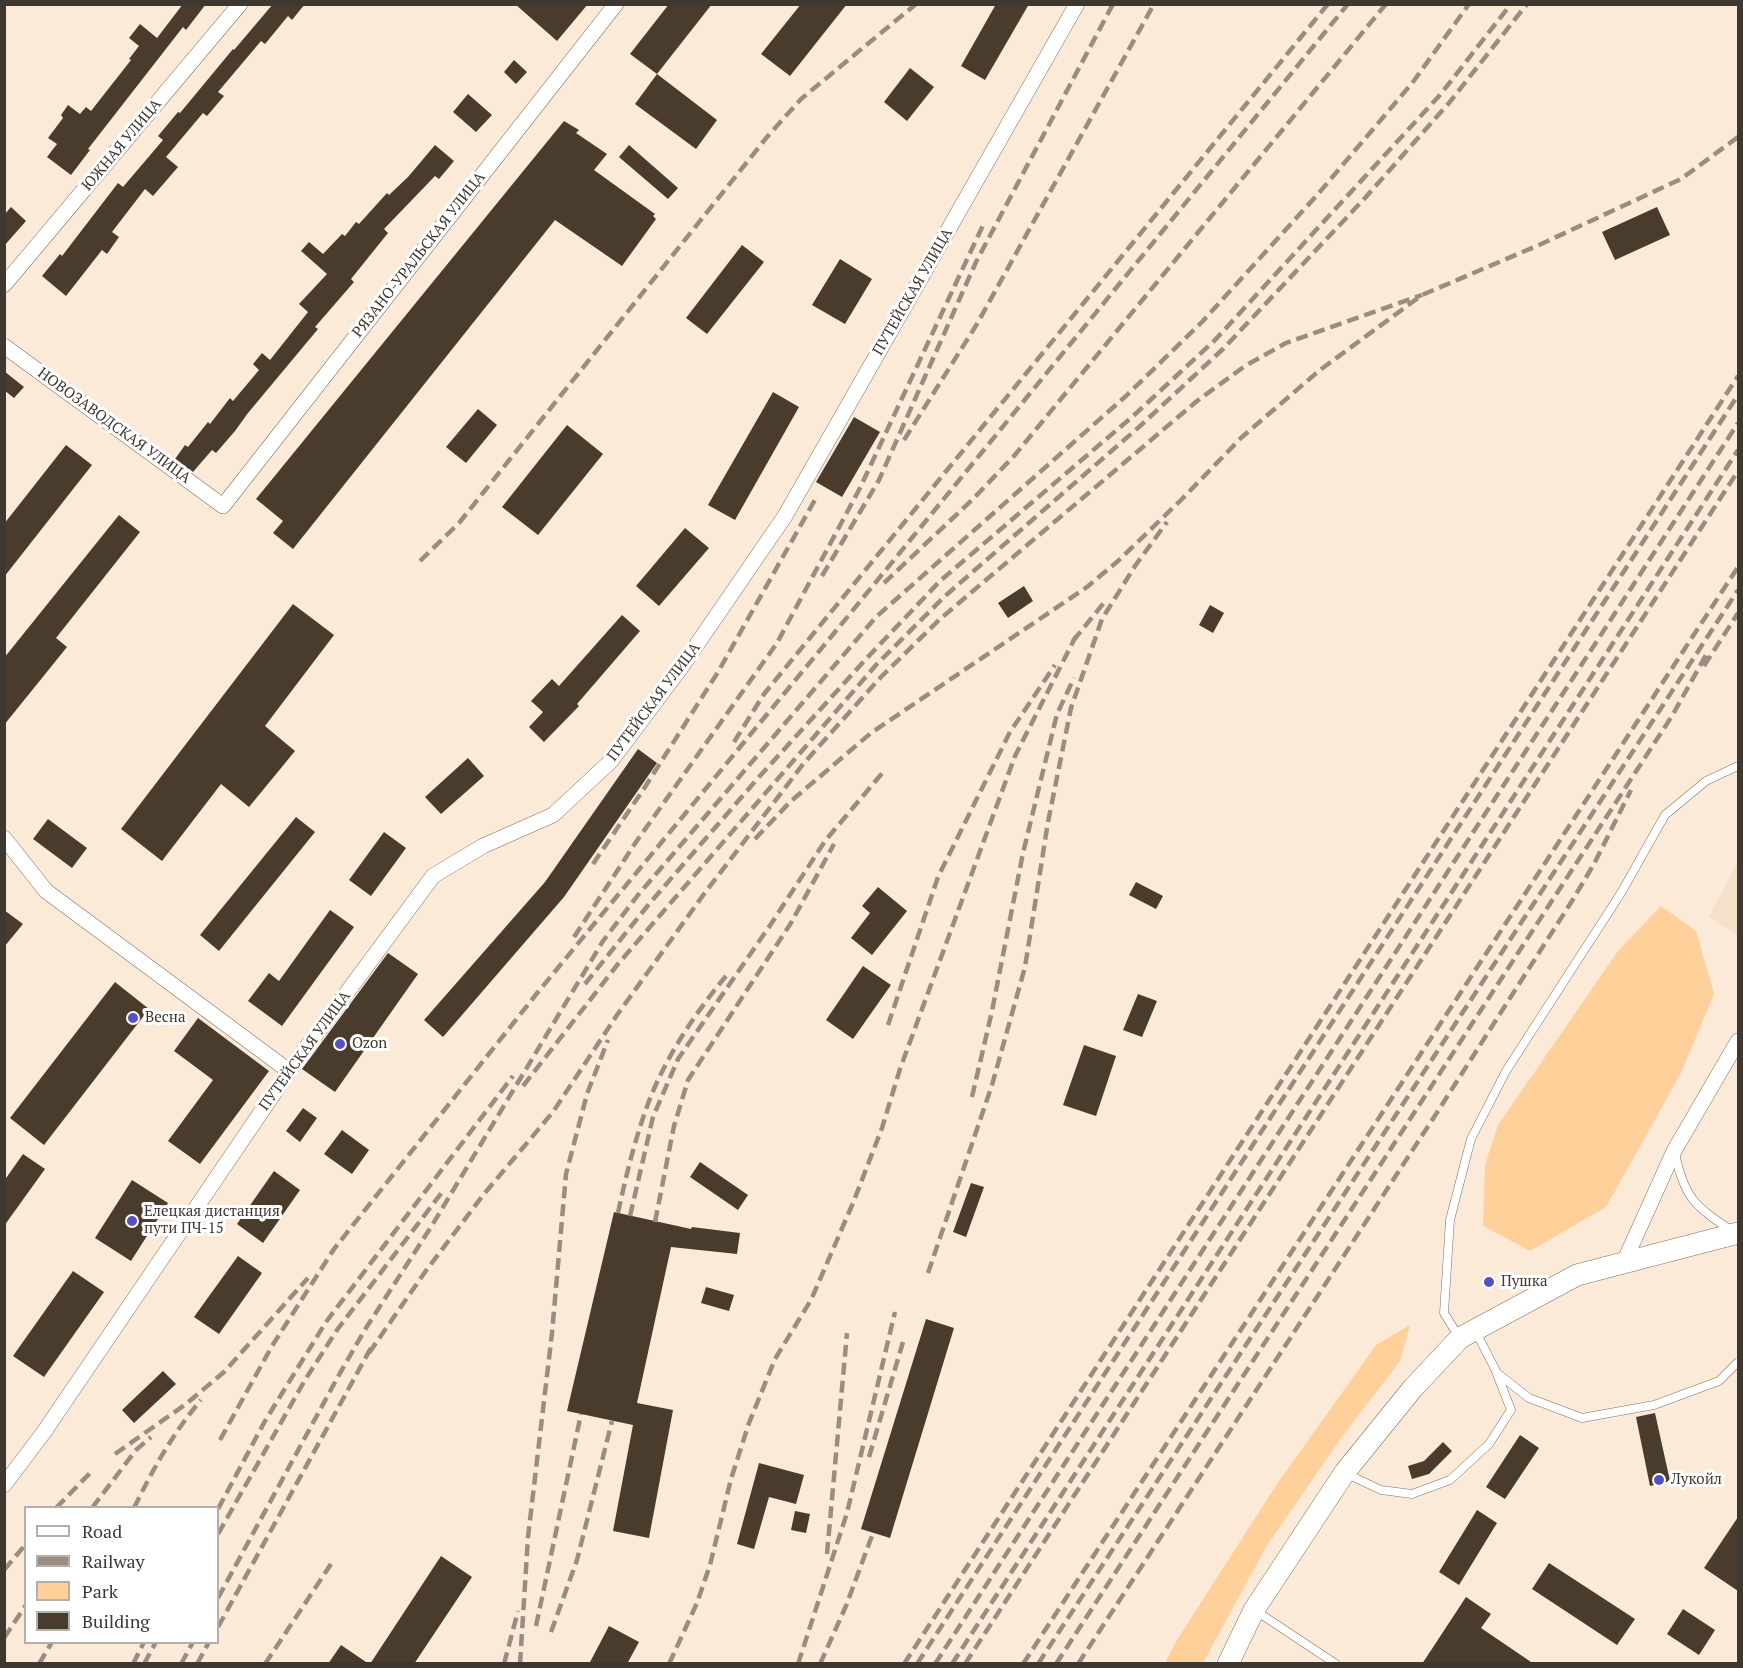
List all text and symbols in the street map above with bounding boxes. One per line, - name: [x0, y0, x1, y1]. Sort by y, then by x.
- street label: ЮЖНАЯ УЛИЦА: [78, 96, 166, 194]
- street label: РЯЗАНО-УРАЛЬСКАЯ УЛИЦА: [349, 169, 489, 341]
- street label: ПУТЕЙСКАЯ УЛИЦА: [869, 225, 957, 359]
- street label: НОВОЗАВОДСКАЯ УЛИЦА: [34, 364, 194, 488]
- street label: ПУТЕЙСКАЯ УЛИЦА: [604, 639, 704, 765]
- street label: ПУТЕЙСКАЯ УЛИЦА: [255, 988, 355, 1114]
- place label: Весна: [145, 1009, 186, 1027]
- marker: Весна: [126, 1011, 140, 1025]
- place label: Ozon: [352, 1035, 387, 1053]
- marker: Ozon: [333, 1037, 347, 1051]
- place label: Елецкая дистанция пути ПЧ-15: [144, 1203, 280, 1238]
- marker: Елецкая дистанция пути ПЧ-15: [125, 1214, 139, 1228]
- place label: Пушка: [1501, 1273, 1548, 1291]
- marker: Пушка: [1482, 1275, 1496, 1289]
- place label: Лукойл: [1671, 1471, 1722, 1489]
- marker: Лукойл: [1652, 1473, 1666, 1487]
- legend: [24, 1506, 219, 1644]
- text: Road: [82, 1519, 122, 1543]
- text: Railway: [82, 1549, 145, 1573]
- text: Park: [82, 1579, 118, 1603]
- text: Building: [82, 1609, 150, 1633]

